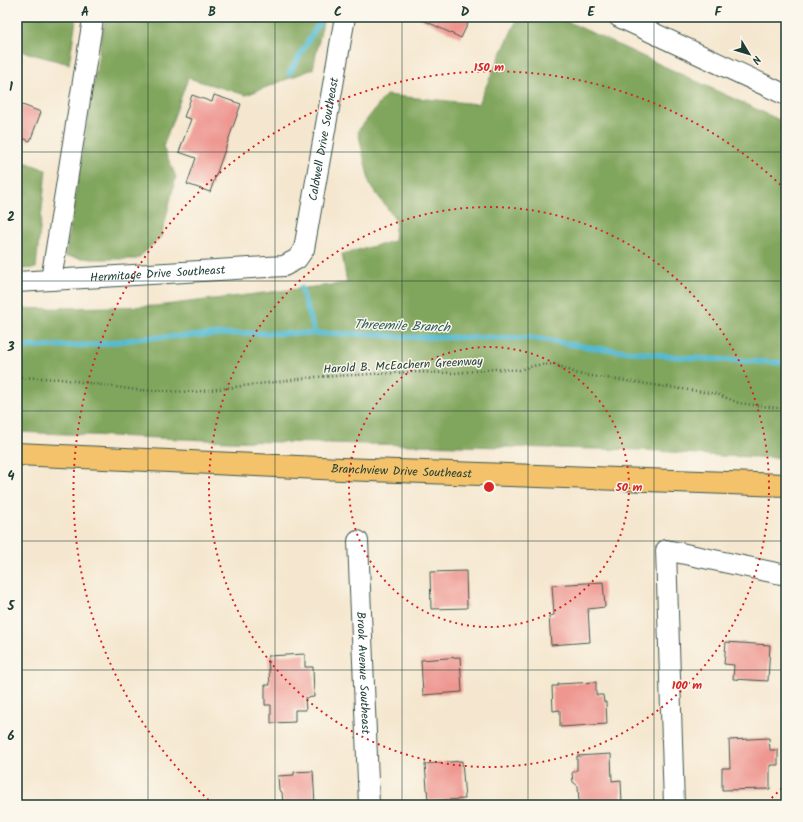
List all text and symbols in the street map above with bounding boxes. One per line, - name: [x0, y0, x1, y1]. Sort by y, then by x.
- text: A: [81, 2, 89, 23]
- text: B: [208, 2, 216, 23]
- text: C: [334, 2, 342, 23]
- text: D: [461, 2, 470, 23]
- text: E: [587, 2, 595, 23]
- text: F: [714, 2, 722, 23]
- north arrow: [729, 34, 769, 74]
- text: N: [747, 51, 765, 68]
- text: 150 m: [474, 58, 504, 77]
- street label: Caldwell Drive Southeast: [304, 76, 344, 203]
- text: 1: [9, 77, 13, 98]
- text: 2: [7, 207, 15, 228]
- street label: Hermitage Drive Southeast: [90, 261, 226, 288]
- water label: Threemile Branch: [354, 314, 451, 339]
- text: 3: [6, 337, 15, 358]
- street label: Harold B. McEachern Greenway: [323, 352, 484, 379]
- street label: Branchview Drive Southeast: [331, 460, 473, 484]
- text: 4: [7, 466, 15, 487]
- text: 50 m: [615, 478, 643, 497]
- centre of rings: [482, 480, 496, 494]
- text: 5: [7, 596, 16, 617]
- street label: Brook Avenue Southeast: [351, 611, 375, 735]
- text: 100 m: [672, 676, 702, 695]
- text: 6: [7, 726, 15, 747]

